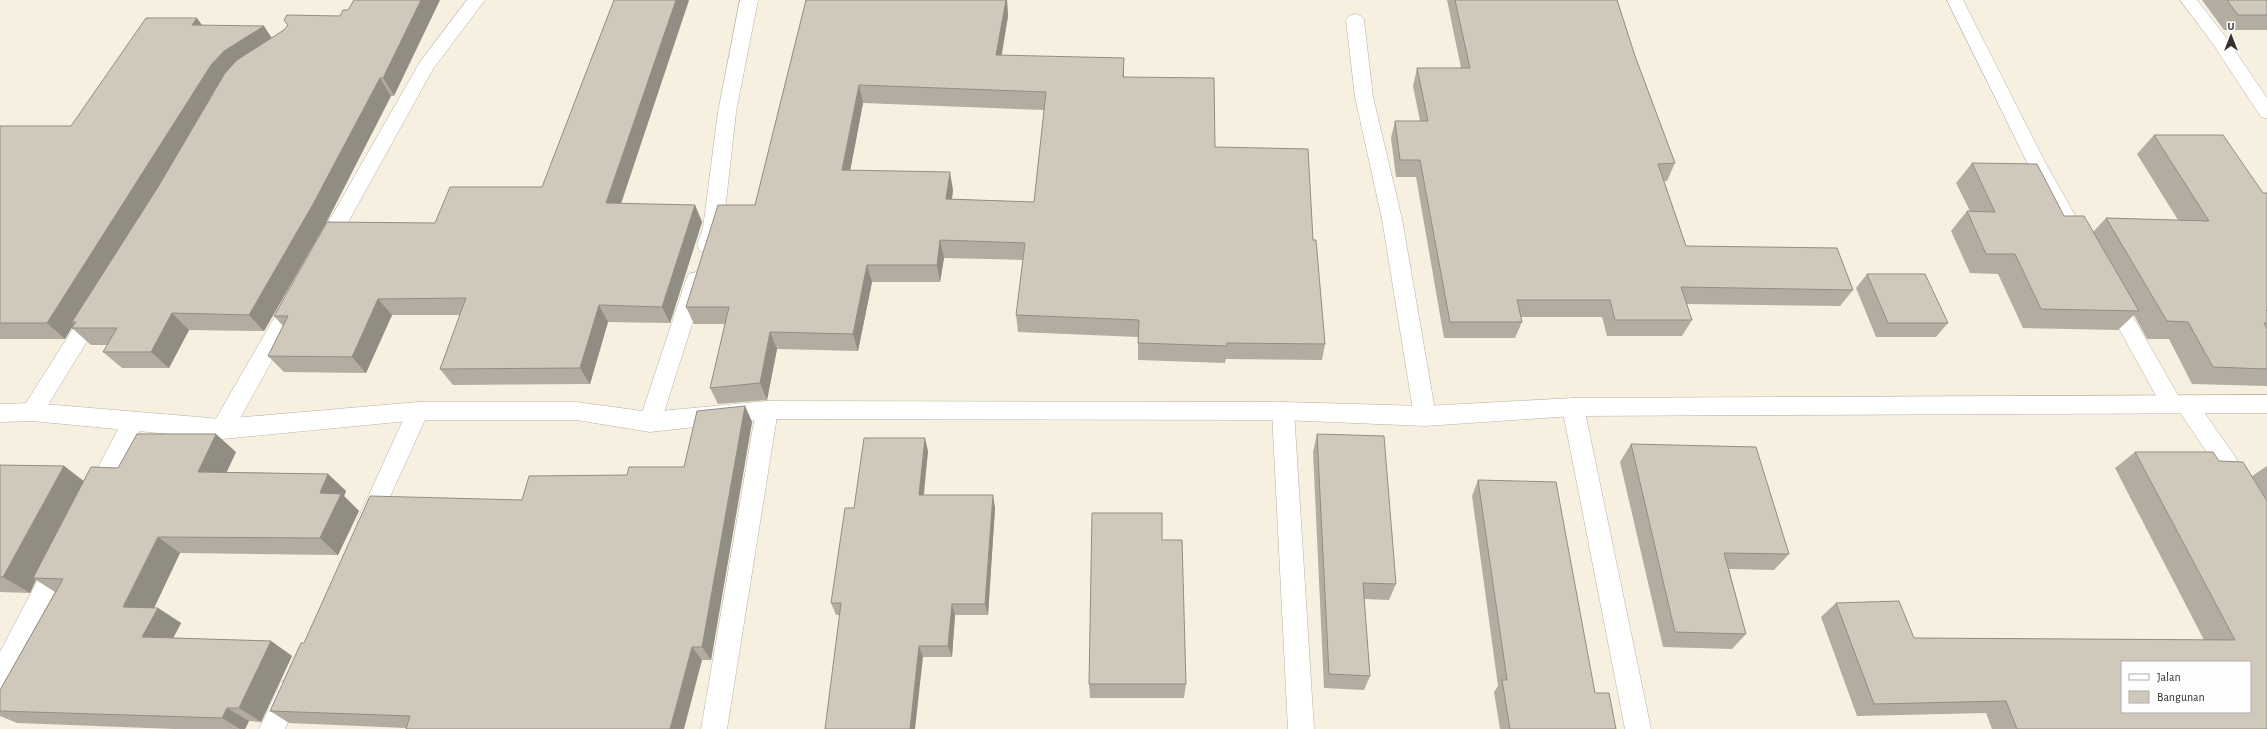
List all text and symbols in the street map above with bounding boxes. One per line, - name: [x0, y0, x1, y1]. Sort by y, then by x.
- north arrow: [2211, 16, 2251, 56]
- text: U: [2227, 21, 2235, 32]
- legend: [2121, 661, 2251, 713]
- text: Jalan: [2157, 671, 2181, 683]
- text: Bangunan: [2157, 691, 2205, 703]

